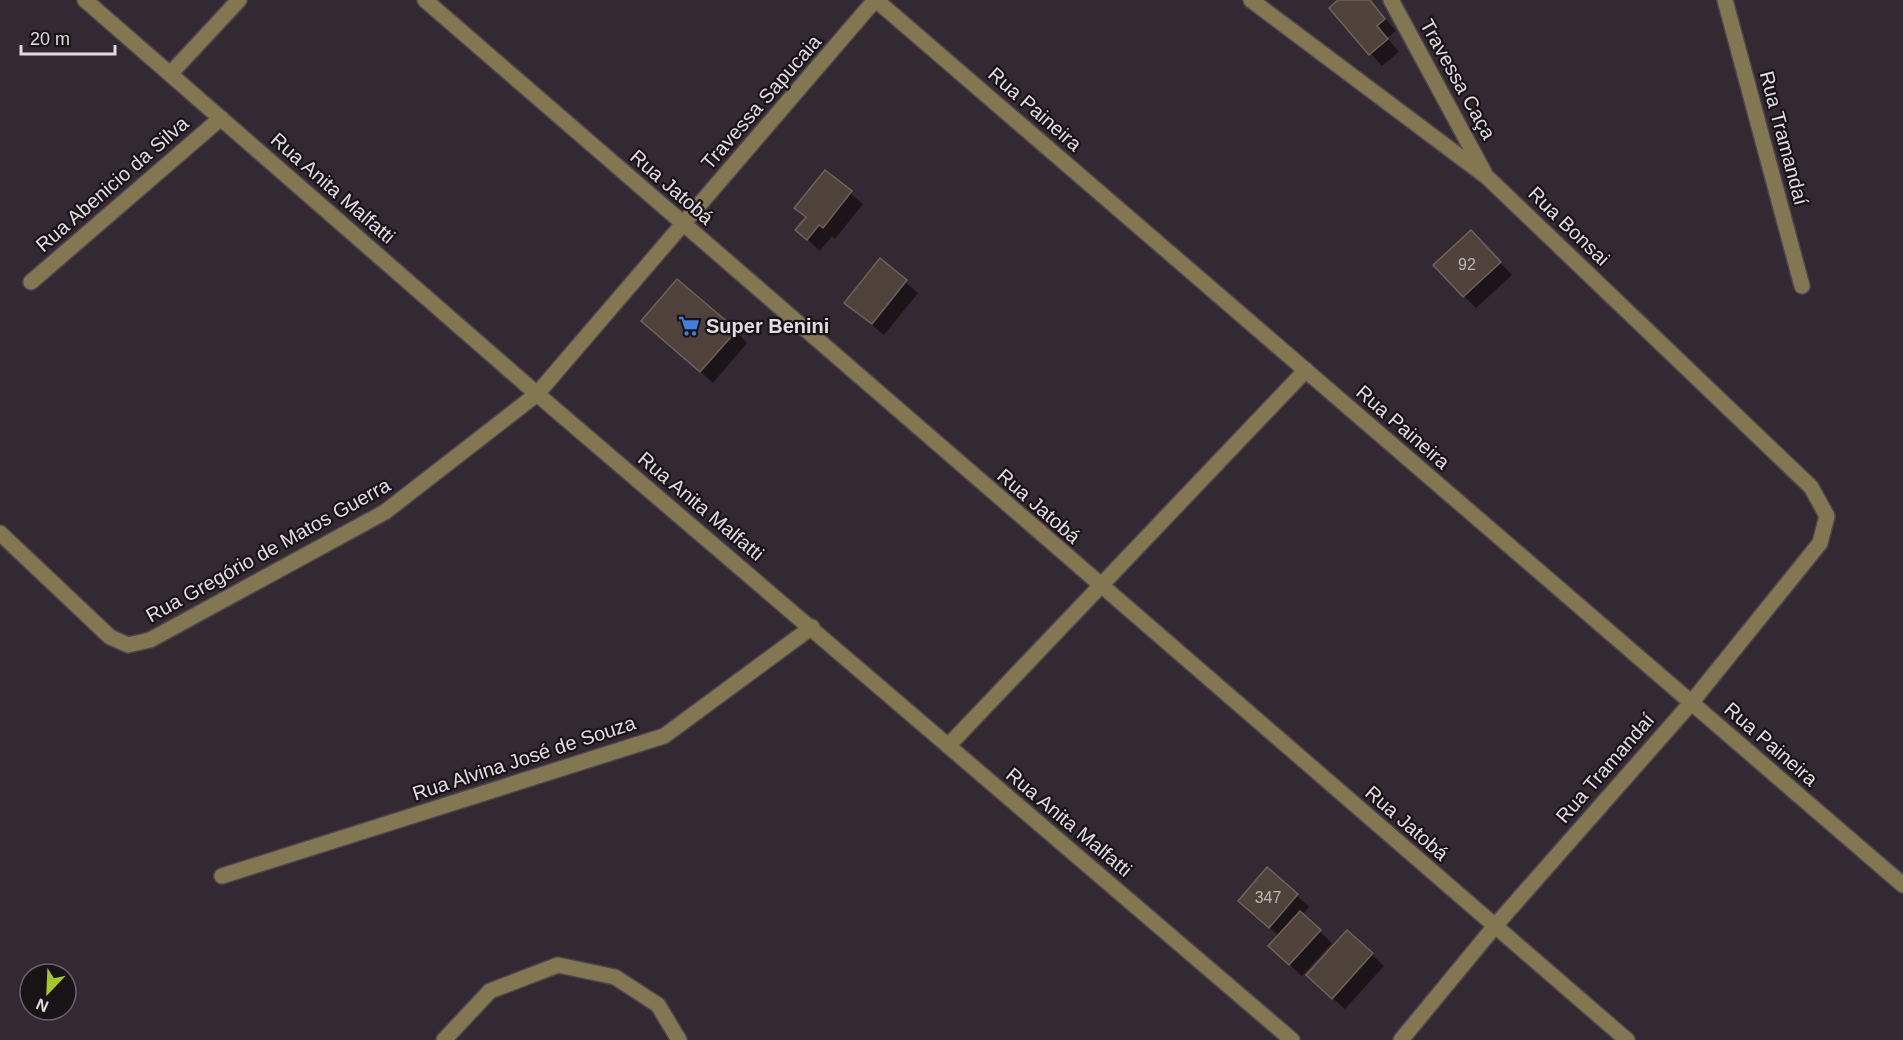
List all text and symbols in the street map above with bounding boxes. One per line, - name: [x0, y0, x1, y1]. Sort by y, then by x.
- street label: Travessa Caça: [1416, 15, 1500, 144]
- scale bar: [21, 18, 116, 56]
- text: 20 m: [30, 29, 70, 49]
- street label: Travessa Sapucaia: [697, 30, 826, 174]
- street label: Rua Paineira: [984, 63, 1087, 156]
- street label: Rua Tramandaí: [1756, 69, 1813, 208]
- street label: Rua Abenicio da Silva: [31, 111, 193, 256]
- street label: Rua Anita Malfatti: [267, 128, 399, 248]
- street label: Rua Jatobá: [626, 145, 718, 229]
- street label: Rua Bonsai: [1524, 182, 1614, 270]
- house number: 92: [1458, 256, 1476, 273]
- supermarket icon: Super Benini: [677, 314, 701, 338]
- place label: Super Benini: [706, 315, 829, 337]
- street label: Rua Paineira: [1352, 381, 1455, 474]
- street label: Rua Anita Malfatti: [634, 447, 768, 565]
- street label: Rua Jatobá: [993, 464, 1085, 548]
- street label: Rua Gregório de Matos Guerra: [142, 473, 395, 626]
- street label: Rua Paineira: [1720, 698, 1823, 791]
- street label: Rua Tramandaí: [1551, 708, 1659, 827]
- street label: Rua Alvina José de Souza: [410, 711, 639, 805]
- street label: Rua Anita Malfatti: [1002, 763, 1136, 881]
- street label: Rua Jatobá: [1361, 781, 1453, 865]
- house number: 347: [1255, 889, 1281, 906]
- north arrow: [18, 962, 78, 1022]
- text: N: [34, 995, 51, 1015]

